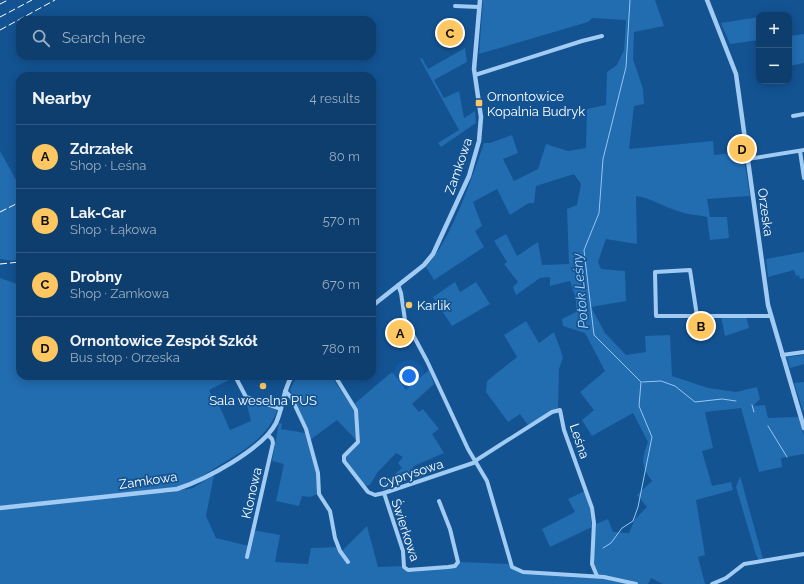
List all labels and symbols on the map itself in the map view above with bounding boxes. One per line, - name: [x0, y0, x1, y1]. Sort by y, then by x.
- pin: C: [437, 18, 463, 48]
- place label: Ornontowice Kopalnia Budryk: [487, 89, 585, 119]
- marker: Ornontowice Kopalnia Budryk: [474, 98, 484, 108]
- pin: D: [729, 134, 755, 164]
- street label: Zamkowa: [442, 136, 475, 196]
- street label: Orzeska: [755, 187, 776, 237]
- water label: Potok Leśny: [569, 251, 591, 329]
- place label: Karlik: [417, 298, 450, 313]
- marker: Karlik: [404, 300, 414, 310]
- pin: B: [688, 311, 714, 341]
- pin: A: [387, 318, 413, 348]
- your location: [399, 366, 419, 386]
- marker: Sala weselna PUS: [258, 381, 268, 391]
- place label: Sala weselna PUS: [209, 393, 317, 408]
- street label: Leśna: [567, 422, 592, 461]
- street label: Cyprysowa: [377, 456, 445, 491]
- street label: Klonowa: [238, 466, 265, 520]
- street label: Zamkowa: [118, 469, 178, 492]
- street label: Świerkowa: [388, 497, 424, 563]

